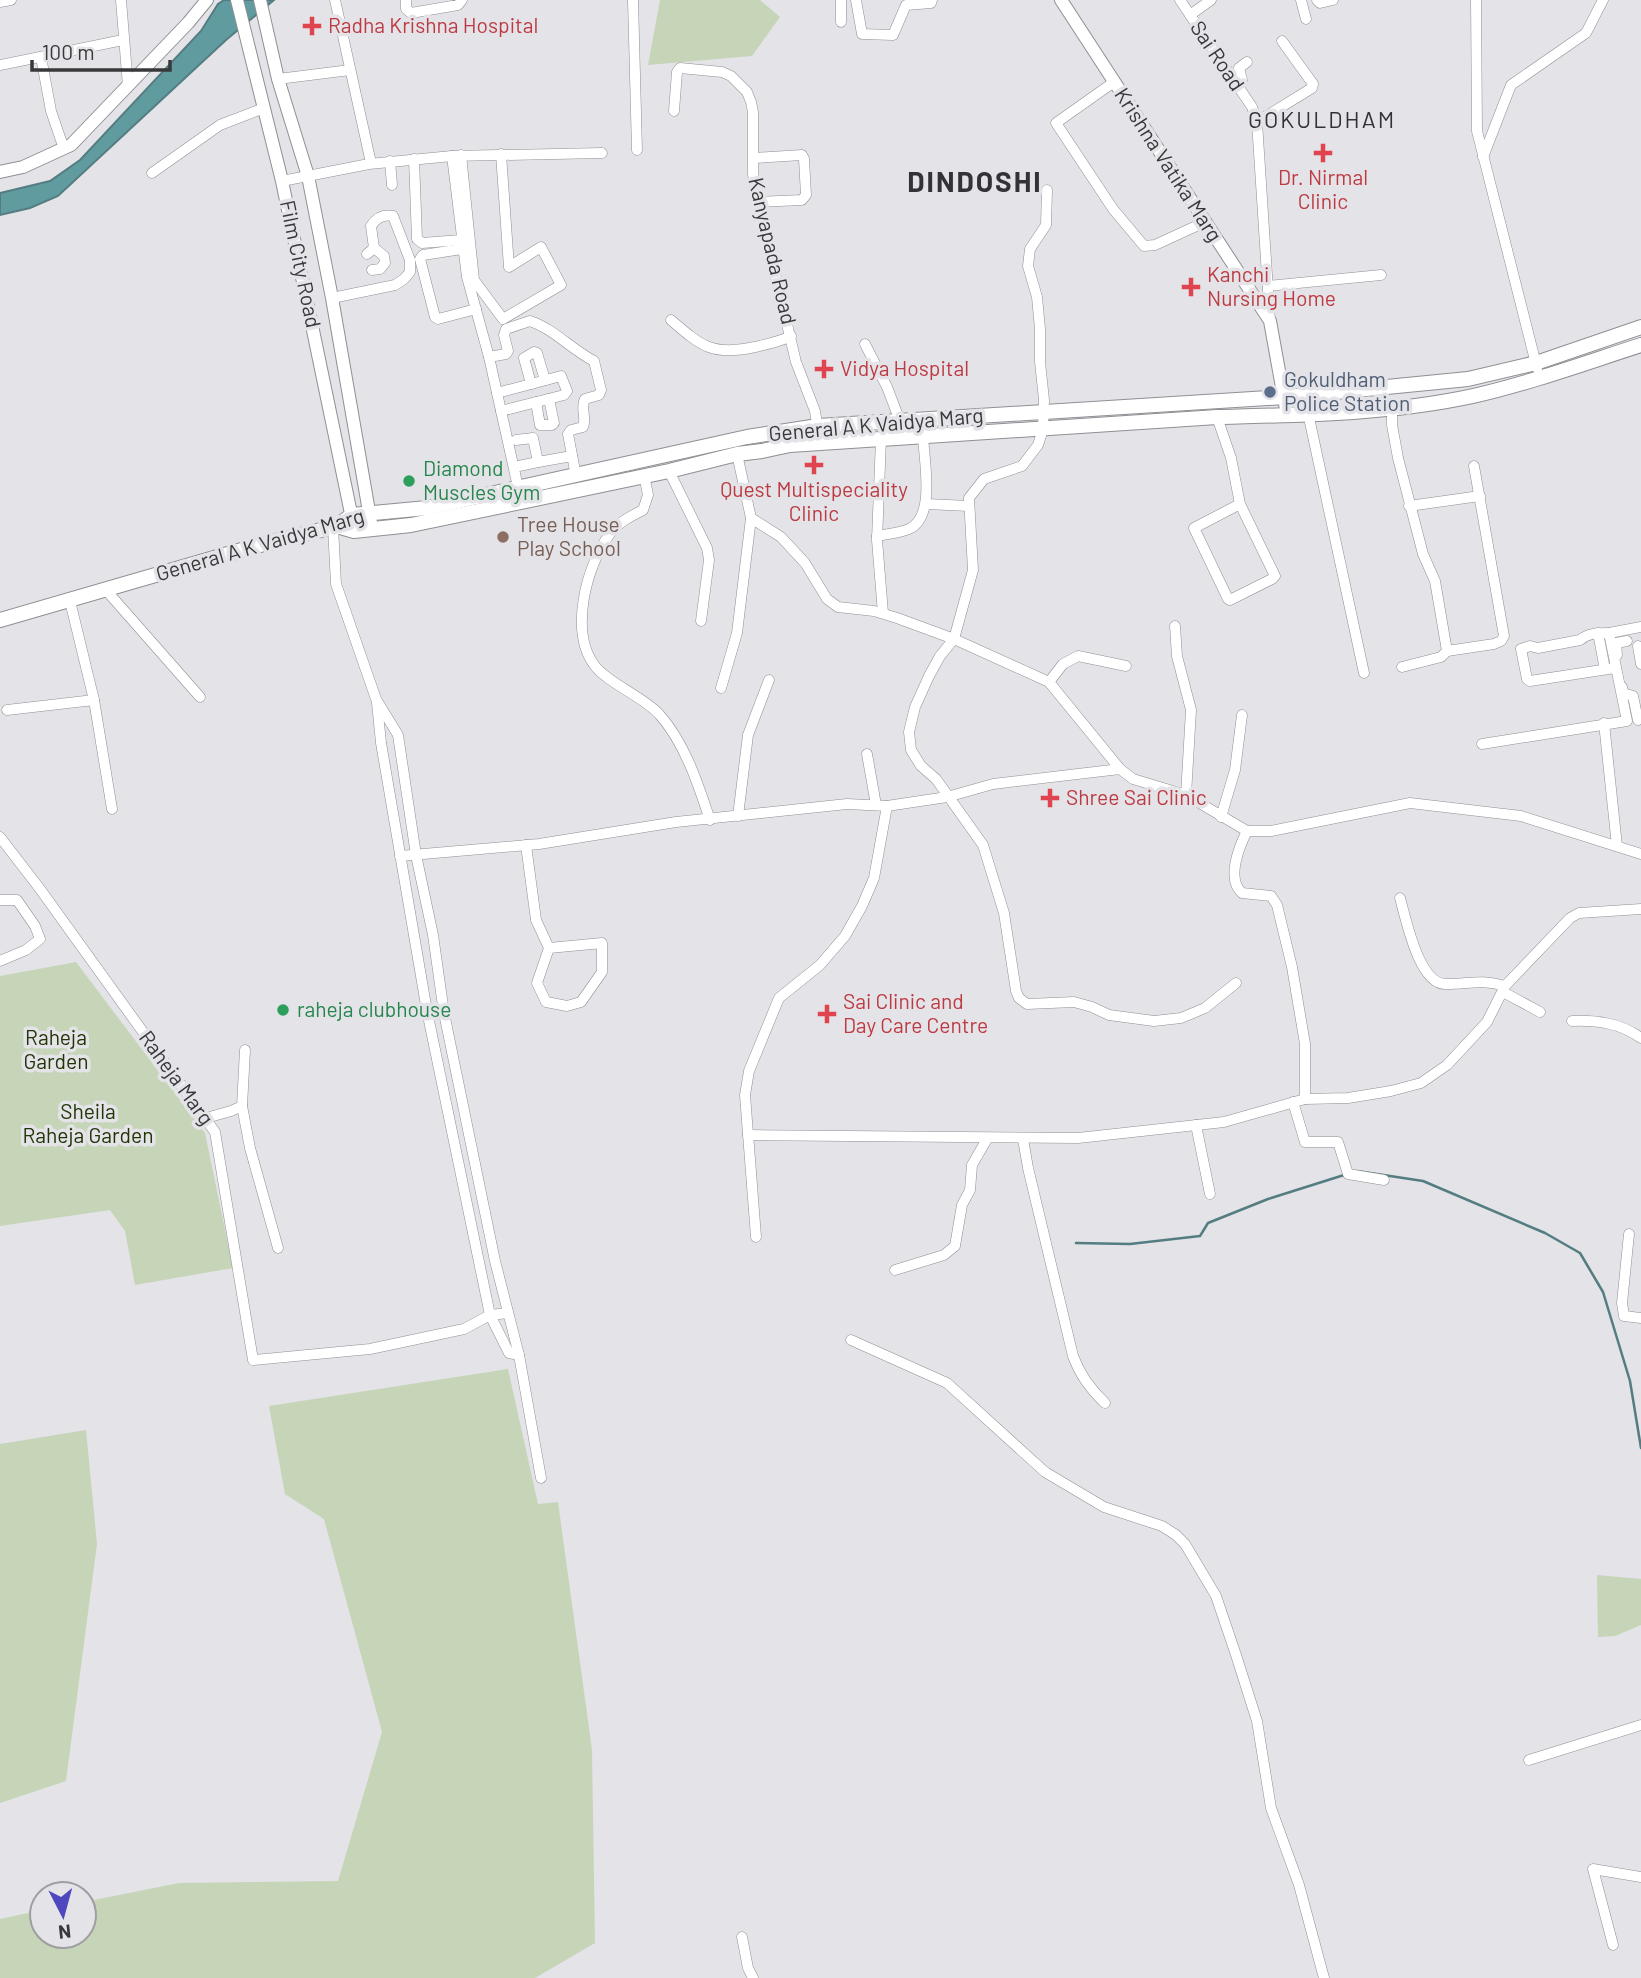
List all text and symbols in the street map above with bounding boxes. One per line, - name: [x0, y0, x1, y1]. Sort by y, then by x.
- place label: Radha Krishna Hospital: [328, 12, 538, 37]
- street label: Sai Road: [1186, 15, 1251, 95]
- marker: Radha Krishna Hospital: [302, 16, 322, 36]
- scale bar: [32, 28, 170, 72]
- text: 100 m: [42, 39, 95, 64]
- street label: Krishna Vatika Marg: [1110, 83, 1228, 246]
- district label: GOKULDHAM: [1248, 105, 1396, 133]
- marker: Dr. Nirmal Clinic: [1313, 143, 1333, 163]
- district label: DINDOSHI: [907, 164, 1043, 198]
- place label: Dr. Nirmal Clinic: [1278, 164, 1368, 213]
- street label: Kanyapada Road: [744, 175, 803, 327]
- street label: Film City Road: [276, 198, 327, 330]
- place label: Kanchi Nursing Home: [1207, 261, 1336, 310]
- marker: Kanchi Nursing Home: [1181, 277, 1201, 297]
- place label: Vidya Hospital: [840, 355, 969, 380]
- marker: Vidya Hospital: [814, 359, 834, 379]
- place label: Gokuldham Police Station: [1284, 366, 1410, 415]
- marker: Gokuldham Police Station: [1262, 384, 1278, 400]
- street label: General A K Vaidya Marg: [767, 402, 984, 445]
- place label: Diamond Muscles Gym: [423, 455, 540, 504]
- marker: Quest Multispeciality Clinic: [804, 455, 824, 475]
- marker: Diamond Muscles Gym: [401, 473, 417, 489]
- place label: Quest Multispeciality Clinic: [720, 476, 908, 525]
- street label: General A K Vaidya Marg: [153, 502, 367, 585]
- place label: Tree House Play School: [517, 511, 621, 560]
- marker: Tree House Play School: [495, 529, 511, 545]
- place label: Shree Sai Clinic: [1066, 784, 1207, 809]
- marker: Shree Sai Clinic: [1040, 788, 1060, 808]
- place label: Sai Clinic and Day Care Centre: [843, 988, 988, 1037]
- place label: raheja clubhouse: [297, 996, 451, 1021]
- marker: raheja clubhouse: [275, 1002, 291, 1018]
- marker: Sai Clinic and Day Care Centre: [817, 1004, 837, 1024]
- park label: Raheja Garden: [24, 1024, 88, 1073]
- street label: Raheja Marg: [135, 1025, 220, 1129]
- park label: Sheila Raheja Garden: [23, 1098, 154, 1147]
- north arrow: [28, 1880, 98, 1950]
- text: N: [57, 1920, 72, 1945]

